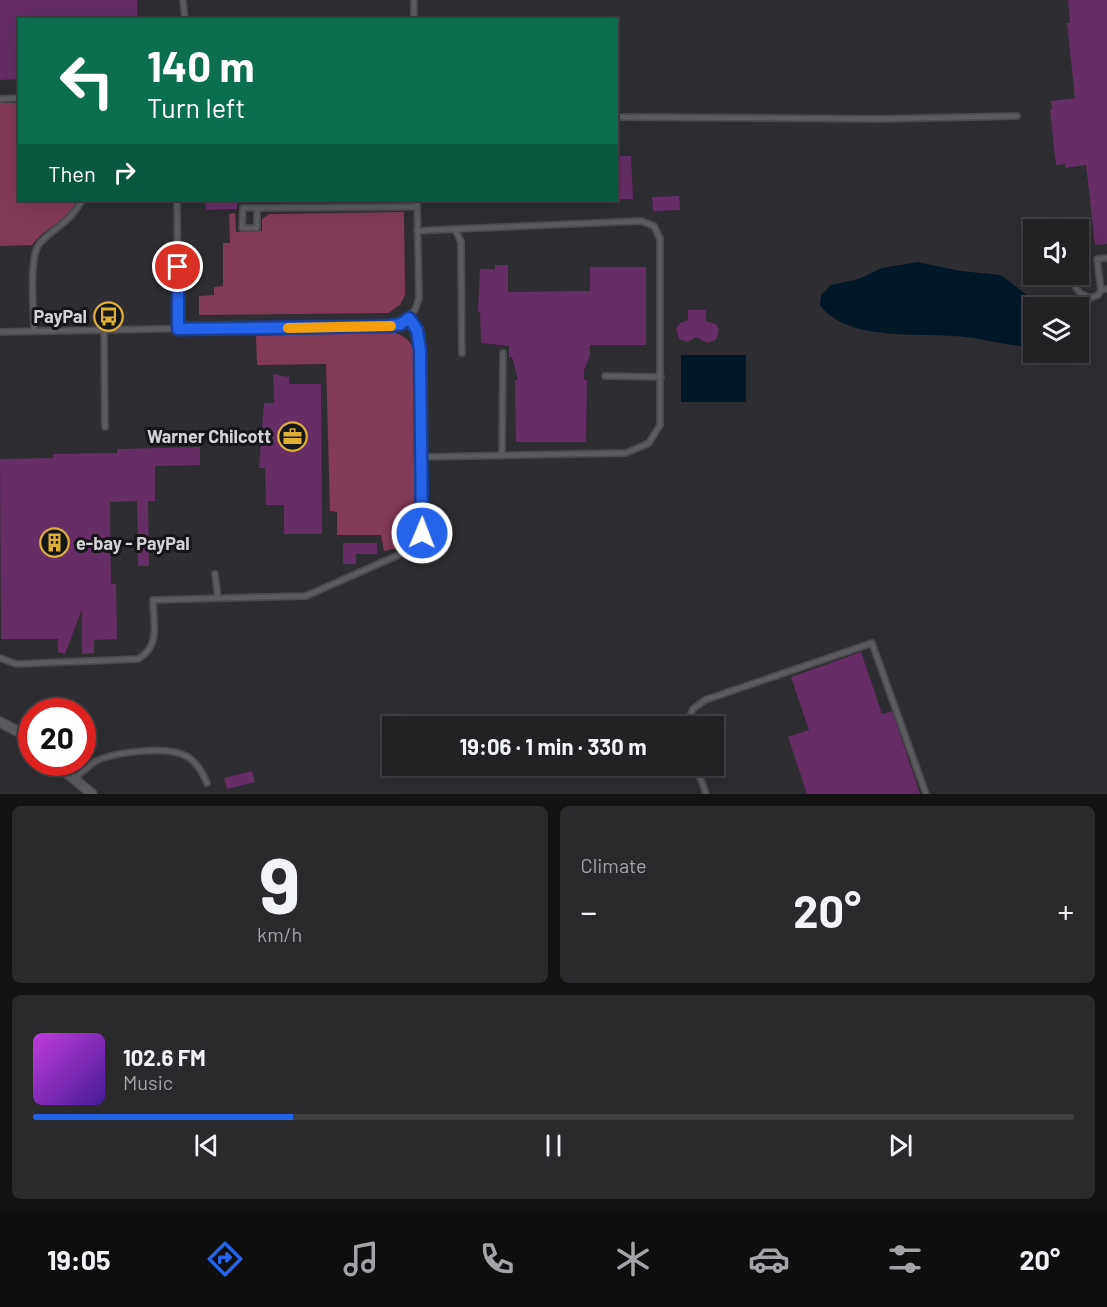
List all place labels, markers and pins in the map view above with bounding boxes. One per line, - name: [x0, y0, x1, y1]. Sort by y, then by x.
- pin: [152, 241, 203, 292]
- bus stop icon: PayPal: [92, 300, 124, 332]
- place label: PayPal: [34, 305, 87, 327]
- office icon: Warner Chilcott: [276, 420, 308, 452]
- place label: Warner Chilcott: [147, 425, 271, 447]
- building icon: e-bay - PayPal: [39, 527, 71, 559]
- place label: e-bay - PayPal: [76, 532, 190, 554]

